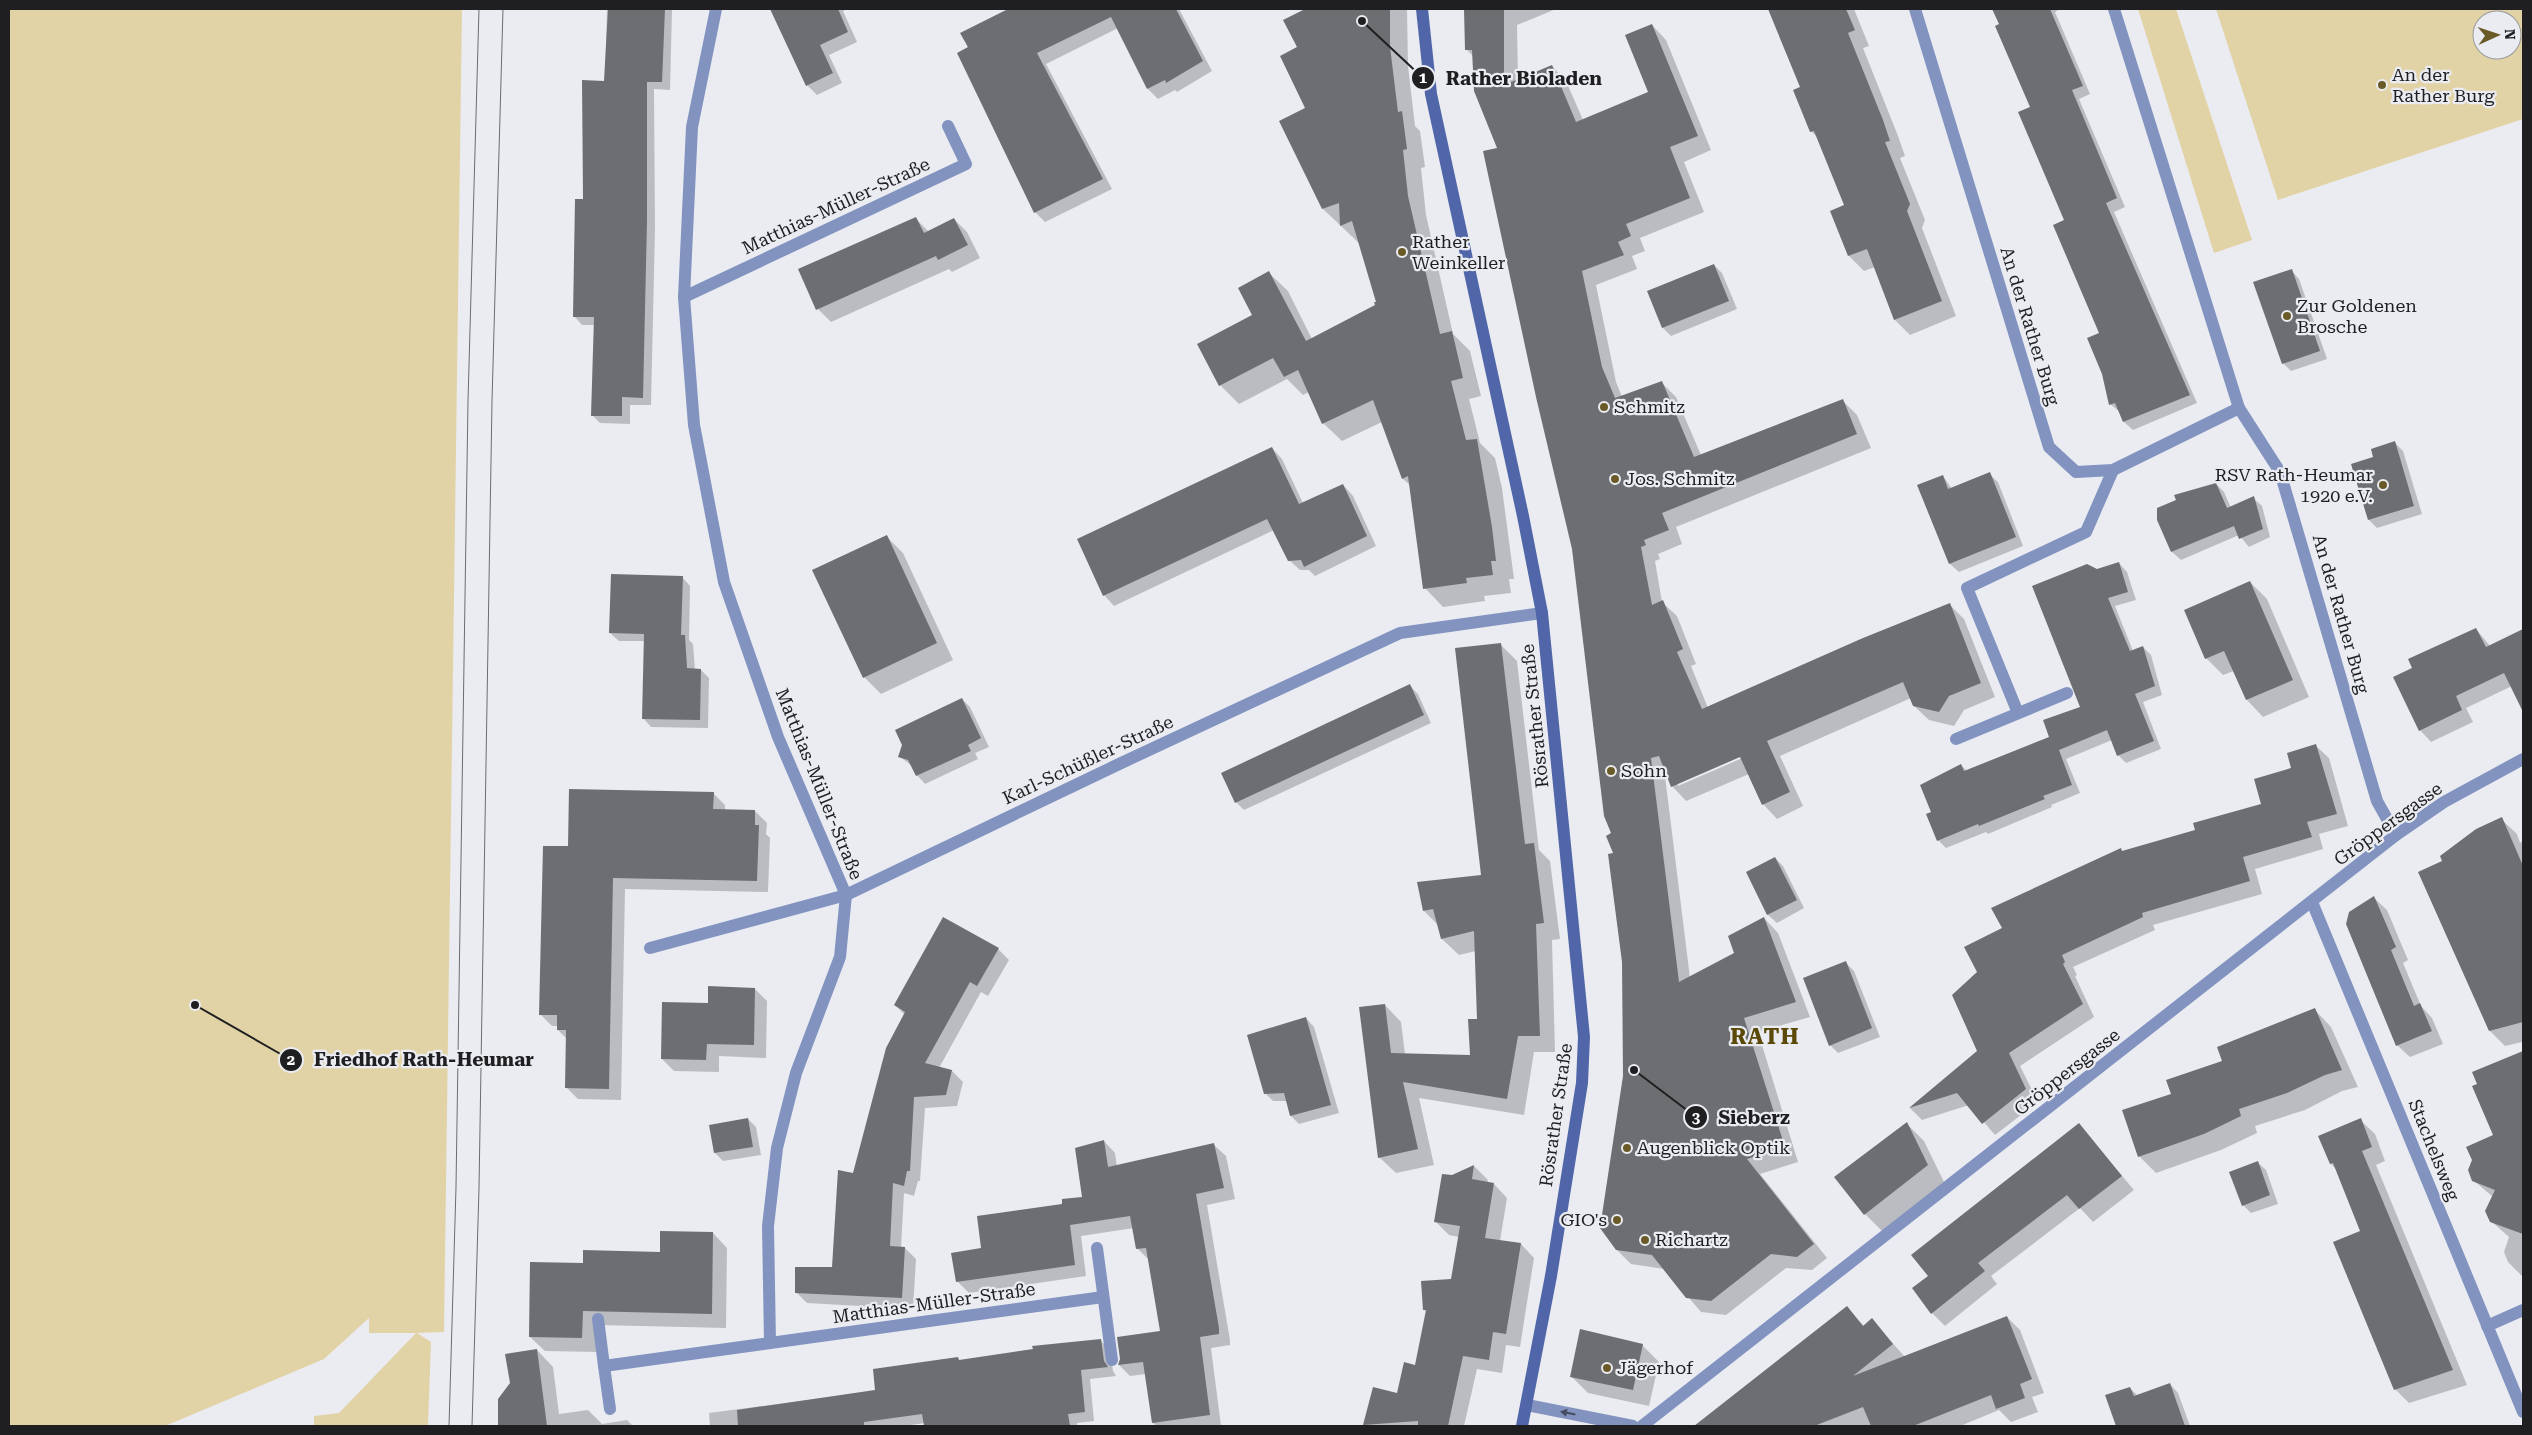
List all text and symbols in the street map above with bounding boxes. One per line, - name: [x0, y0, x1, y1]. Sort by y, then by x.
- north arrow: [2472, 10, 2522, 60]
- text: N: [2502, 29, 2518, 40]
- callout: Rather Bioladen: [1410, 61, 1612, 95]
- place label: An der Rather Burg: [2392, 64, 2495, 106]
- text: Rather Bioladen: [1446, 67, 1602, 90]
- text: 1: [1419, 69, 1428, 87]
- marker: An der Rather Burg: [2376, 79, 2388, 91]
- street label: Matthias-Müller-Straße: [739, 153, 933, 258]
- place label: Rather Weinkeller: [1412, 231, 1505, 273]
- street label: An der Rather Burg: [1996, 244, 2065, 408]
- marker: Rather Weinkeller: [1396, 246, 1408, 258]
- place label: Zur Goldenen Brosche: [2297, 295, 2417, 337]
- marker: Zur Goldenen Brosche: [2281, 310, 2293, 322]
- place label: Schmitz: [1614, 396, 1685, 417]
- marker: Schmitz: [1598, 401, 1610, 413]
- place label: RSV Rath-Heumar 1920 e.V.: [2215, 464, 2373, 506]
- place label: Jos. Schmitz: [1625, 468, 1735, 489]
- marker: Jos. Schmitz: [1609, 473, 1621, 485]
- marker: RSV Rath-Heumar 1920 e.V.: [2377, 479, 2389, 491]
- street label: An der Rather Burg: [2309, 532, 2374, 697]
- street label: Rösrather Straße: [1516, 643, 1553, 789]
- street label: Matthias-Müller-Straße: [771, 685, 868, 883]
- street label: Karl-Schüßler-Straße: [999, 711, 1177, 808]
- place label: Sohn: [1621, 760, 1667, 781]
- marker: Sohn: [1605, 765, 1617, 777]
- street label: Gröppersgasse: [2330, 777, 2446, 870]
- district label: RATH: [1730, 1024, 1800, 1049]
- street label: Gröppersgasse: [2010, 1024, 2124, 1119]
- street label: Rösrather Straße: [1535, 1042, 1576, 1188]
- callout: Friedhof Rath-Heumar: [279, 1043, 543, 1077]
- text: Friedhof Rath-Heumar: [314, 1048, 534, 1071]
- text: 2: [287, 1051, 295, 1069]
- street label: Stachelsweg: [2405, 1096, 2465, 1204]
- callout: Sieberz: [1684, 1100, 1800, 1134]
- text: Sieberz: [1718, 1106, 1790, 1129]
- text: 3: [1692, 1109, 1701, 1127]
- place label: Augenblick Optik: [1637, 1137, 1791, 1158]
- marker: Augenblick Optik: [1621, 1142, 1633, 1154]
- place label: GIO's: [1560, 1209, 1607, 1230]
- marker: GIO's: [1611, 1214, 1623, 1226]
- place label: Richartz: [1655, 1229, 1728, 1250]
- marker: Richartz: [1639, 1234, 1651, 1246]
- street label: Matthias-Müller-Straße: [831, 1278, 1037, 1327]
- place label: Jägerhof: [1617, 1357, 1694, 1378]
- marker: Jägerhof: [1601, 1362, 1613, 1374]
- one-way arrow: [1560, 1409, 1575, 1417]

